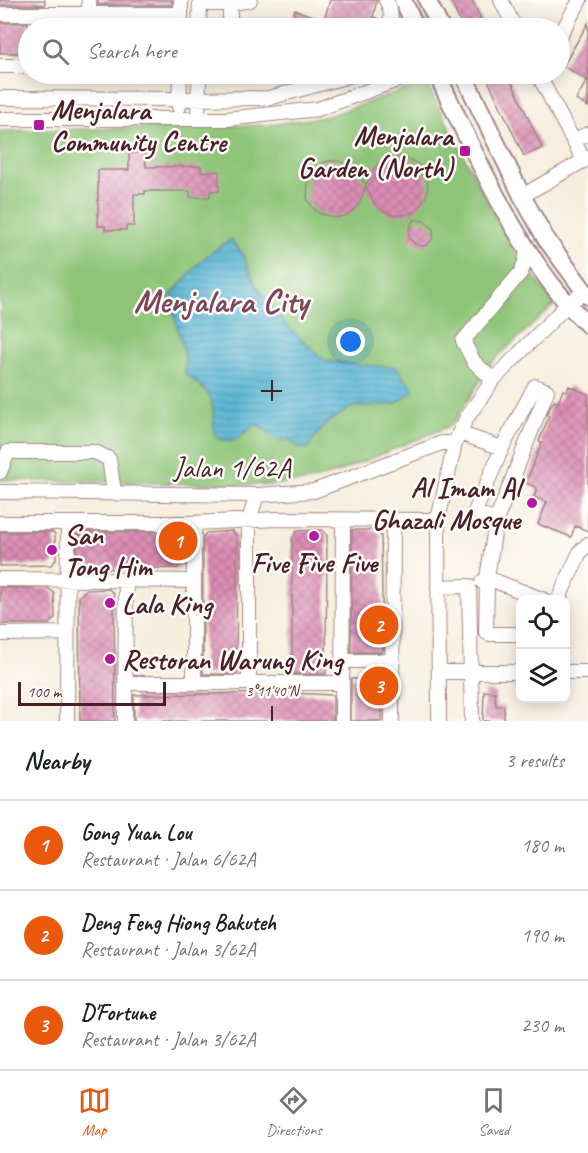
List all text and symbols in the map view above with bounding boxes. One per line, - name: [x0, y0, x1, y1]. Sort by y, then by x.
- search box: [18, 18, 570, 84]
- icon: search: [39, 35, 72, 68]
- text: Search here: [87, 37, 177, 65]
- place label: Menjalara Community Centre: [51, 92, 229, 160]
- marker: Menjalara Community Centre: [32, 118, 46, 132]
- place label: Menjalara Garden (North): [298, 118, 455, 185]
- marker: Menjalara Garden (North): [458, 144, 472, 158]
- district label: Menjalara City: [134, 279, 312, 322]
- your location: [336, 327, 365, 356]
- street label: Jalan 1/62A: [172, 450, 292, 485]
- place label: Al Imam Al Ghazali Mosque: [372, 470, 526, 537]
- marker: Al Imam Al Ghazali Mosque: [525, 496, 539, 510]
- place label: San Tong Him: [64, 517, 154, 584]
- pin: 1: [158, 518, 198, 564]
- marker: Five Five Five: [307, 529, 321, 543]
- marker: San Tong Him: [45, 543, 59, 557]
- place label: Five Five Five: [251, 545, 380, 580]
- place label: Lala King: [122, 586, 215, 621]
- map controls: [516, 595, 570, 703]
- button: locate: [516, 595, 570, 649]
- marker: Lala King: [103, 596, 117, 610]
- pin: 2: [360, 602, 398, 648]
- place label: Restoran Warung King: [122, 642, 345, 677]
- button: layers: [516, 649, 570, 703]
- marker: Restoran Warung King: [103, 652, 117, 666]
- pin: 3: [360, 664, 398, 708]
- scale bar: [18, 679, 166, 706]
- text: 100 m: [27, 682, 61, 702]
- text: 3°11'40"N: [246, 682, 301, 701]
- text: Nearby: [24, 744, 89, 777]
- text: 3 results: [505, 748, 564, 773]
- text: Gong Yuan Lou: [81, 819, 191, 847]
- text: 1: [39, 833, 48, 858]
- text: 180 m: [521, 833, 564, 858]
- text: Restaurant · Jalan 6/62A: [81, 847, 255, 872]
- text: Deng Feng Hiong Bakuteh: [81, 909, 276, 937]
- text: 2: [39, 923, 48, 948]
- text: 190 m: [521, 923, 564, 948]
- text: Restaurant · Jalan 3/62A: [81, 937, 255, 962]
- text: D'Fortune: [81, 999, 155, 1027]
- text: 3: [39, 1013, 48, 1038]
- text: 230 m: [521, 1013, 564, 1038]
- text: Restaurant · Jalan 3/62A: [81, 1027, 255, 1052]
- tab: Map: [78, 1084, 111, 1140]
- tab: Directions: [266, 1084, 322, 1140]
- tab: Saved: [477, 1084, 510, 1140]

